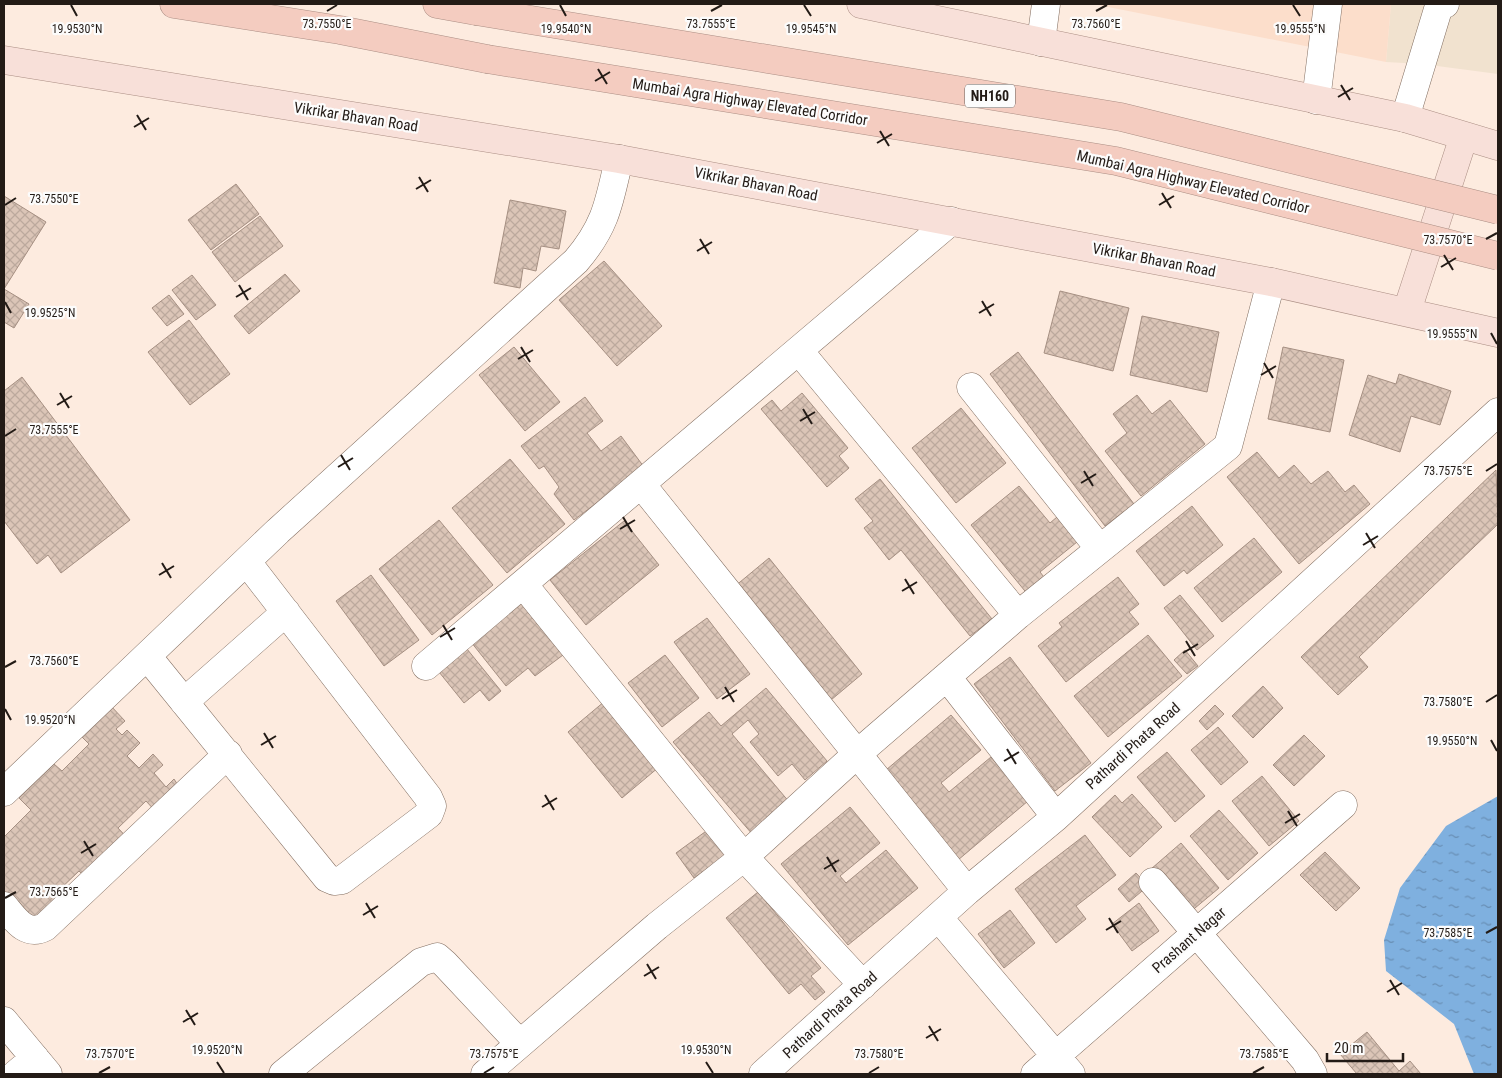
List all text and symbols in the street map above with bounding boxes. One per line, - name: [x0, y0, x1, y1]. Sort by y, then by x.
- text: 73.7550°E: [302, 17, 352, 31]
- text: 73.7555°E: [686, 17, 736, 31]
- text: 73.7560°E: [1071, 17, 1121, 31]
- text: 19.9530°N: [52, 22, 102, 36]
- text: 19.9540°N: [541, 22, 591, 36]
- text: 19.9545°N: [786, 22, 836, 36]
- text: 19.9555°N: [1275, 22, 1325, 36]
- street label: Mumbai Agra Highway Elevated Corridor: [631, 74, 869, 130]
- road number: NH160: [965, 84, 1015, 108]
- street label: Vikrikar Bhavan Road: [293, 98, 419, 136]
- street label: Mumbai Agra Highway Elevated Corridor: [1075, 146, 1311, 218]
- street label: Vikrikar Bhavan Road: [693, 163, 819, 205]
- text: 73.7550°E: [29, 192, 79, 206]
- text: 73.7570°E: [1423, 233, 1473, 247]
- street label: Vikrikar Bhavan Road: [1091, 239, 1217, 281]
- text: 19.9525°N: [25, 306, 75, 320]
- text: 19.9555°N: [1427, 327, 1477, 341]
- text: 73.7555°E: [29, 423, 79, 437]
- text: 73.7575°E: [1423, 464, 1473, 478]
- text: 73.7560°E: [29, 654, 79, 668]
- text: 73.7580°E: [1423, 695, 1473, 709]
- street label: Pathardi Phata Road: [1082, 699, 1184, 793]
- text: 19.9520°N: [25, 713, 75, 727]
- text: 19.9550°N: [1427, 734, 1477, 748]
- text: 73.7565°E: [29, 885, 79, 899]
- street label: Prashant Nagar: [1148, 903, 1230, 977]
- text: 73.7585°E: [1423, 926, 1473, 940]
- street label: Pathardi Phata Road: [779, 968, 881, 1062]
- scale bar: [1327, 1030, 1403, 1062]
- text: 20 m: [1334, 1039, 1364, 1057]
- text: 19.9520°N: [192, 1043, 242, 1057]
- text: 19.9530°N: [681, 1043, 731, 1057]
- text: 73.7570°E: [85, 1047, 135, 1061]
- text: 73.7575°E: [469, 1047, 519, 1061]
- text: 73.7580°E: [854, 1047, 904, 1061]
- text: 73.7585°E: [1239, 1047, 1289, 1061]

